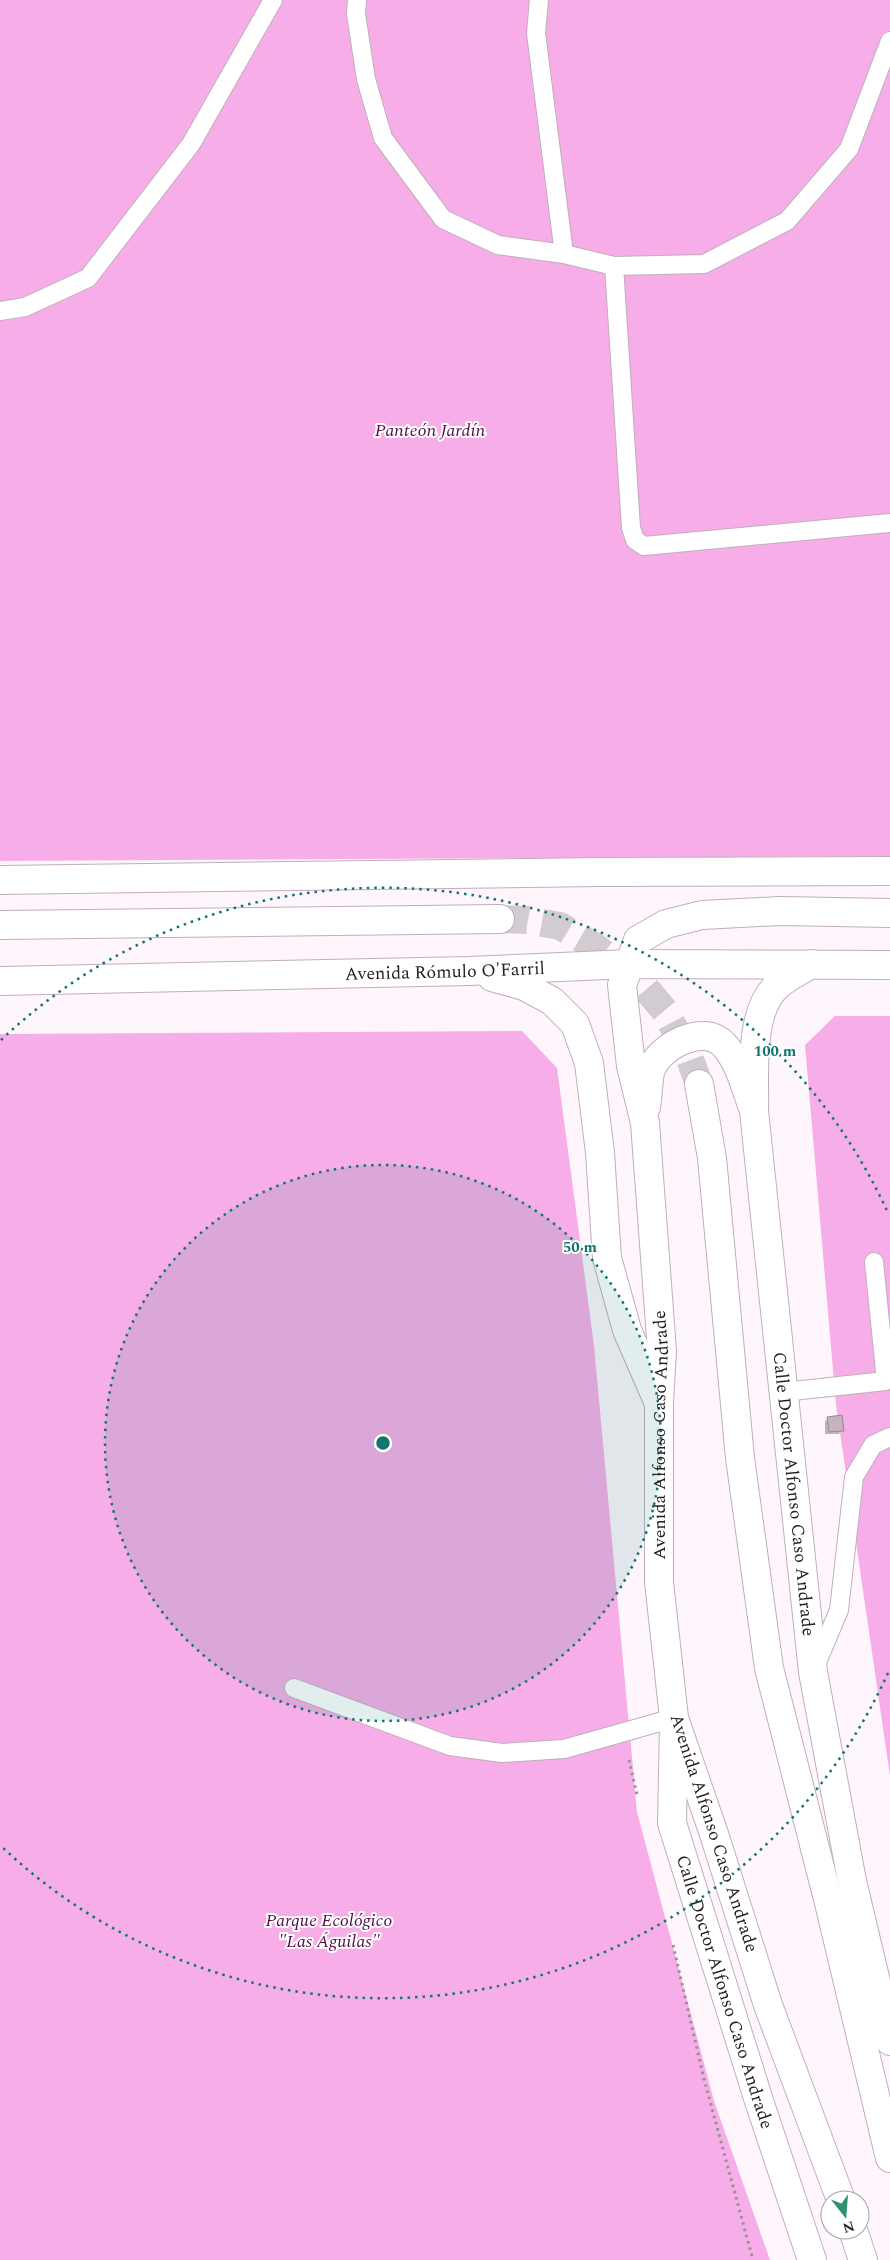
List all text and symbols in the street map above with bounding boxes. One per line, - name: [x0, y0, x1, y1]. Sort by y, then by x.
- park label: Panteón Jardín: [375, 417, 486, 444]
- street label: Avenida Rómulo O'Farril: [345, 954, 545, 987]
- text: 100 m: [754, 1040, 797, 1063]
- text: 50 m: [563, 1236, 598, 1259]
- street label: Avenida Alfonso Caso Andrade: [646, 1310, 676, 1560]
- street label: Calle Doctor Alfonso Caso Andrade: [766, 1350, 823, 1637]
- centre of rings: [374, 1434, 392, 1452]
- street label: Avenida Alfonso Caso Andrade: [663, 1710, 765, 1956]
- street label: Calle Doctor Alfonso Caso Andrade: [669, 1852, 781, 2132]
- park label: Parque Ecológico "Las Águilas": [266, 1907, 392, 1955]
- north arrow: [820, 2190, 870, 2240]
- text: N: [840, 2215, 857, 2239]

